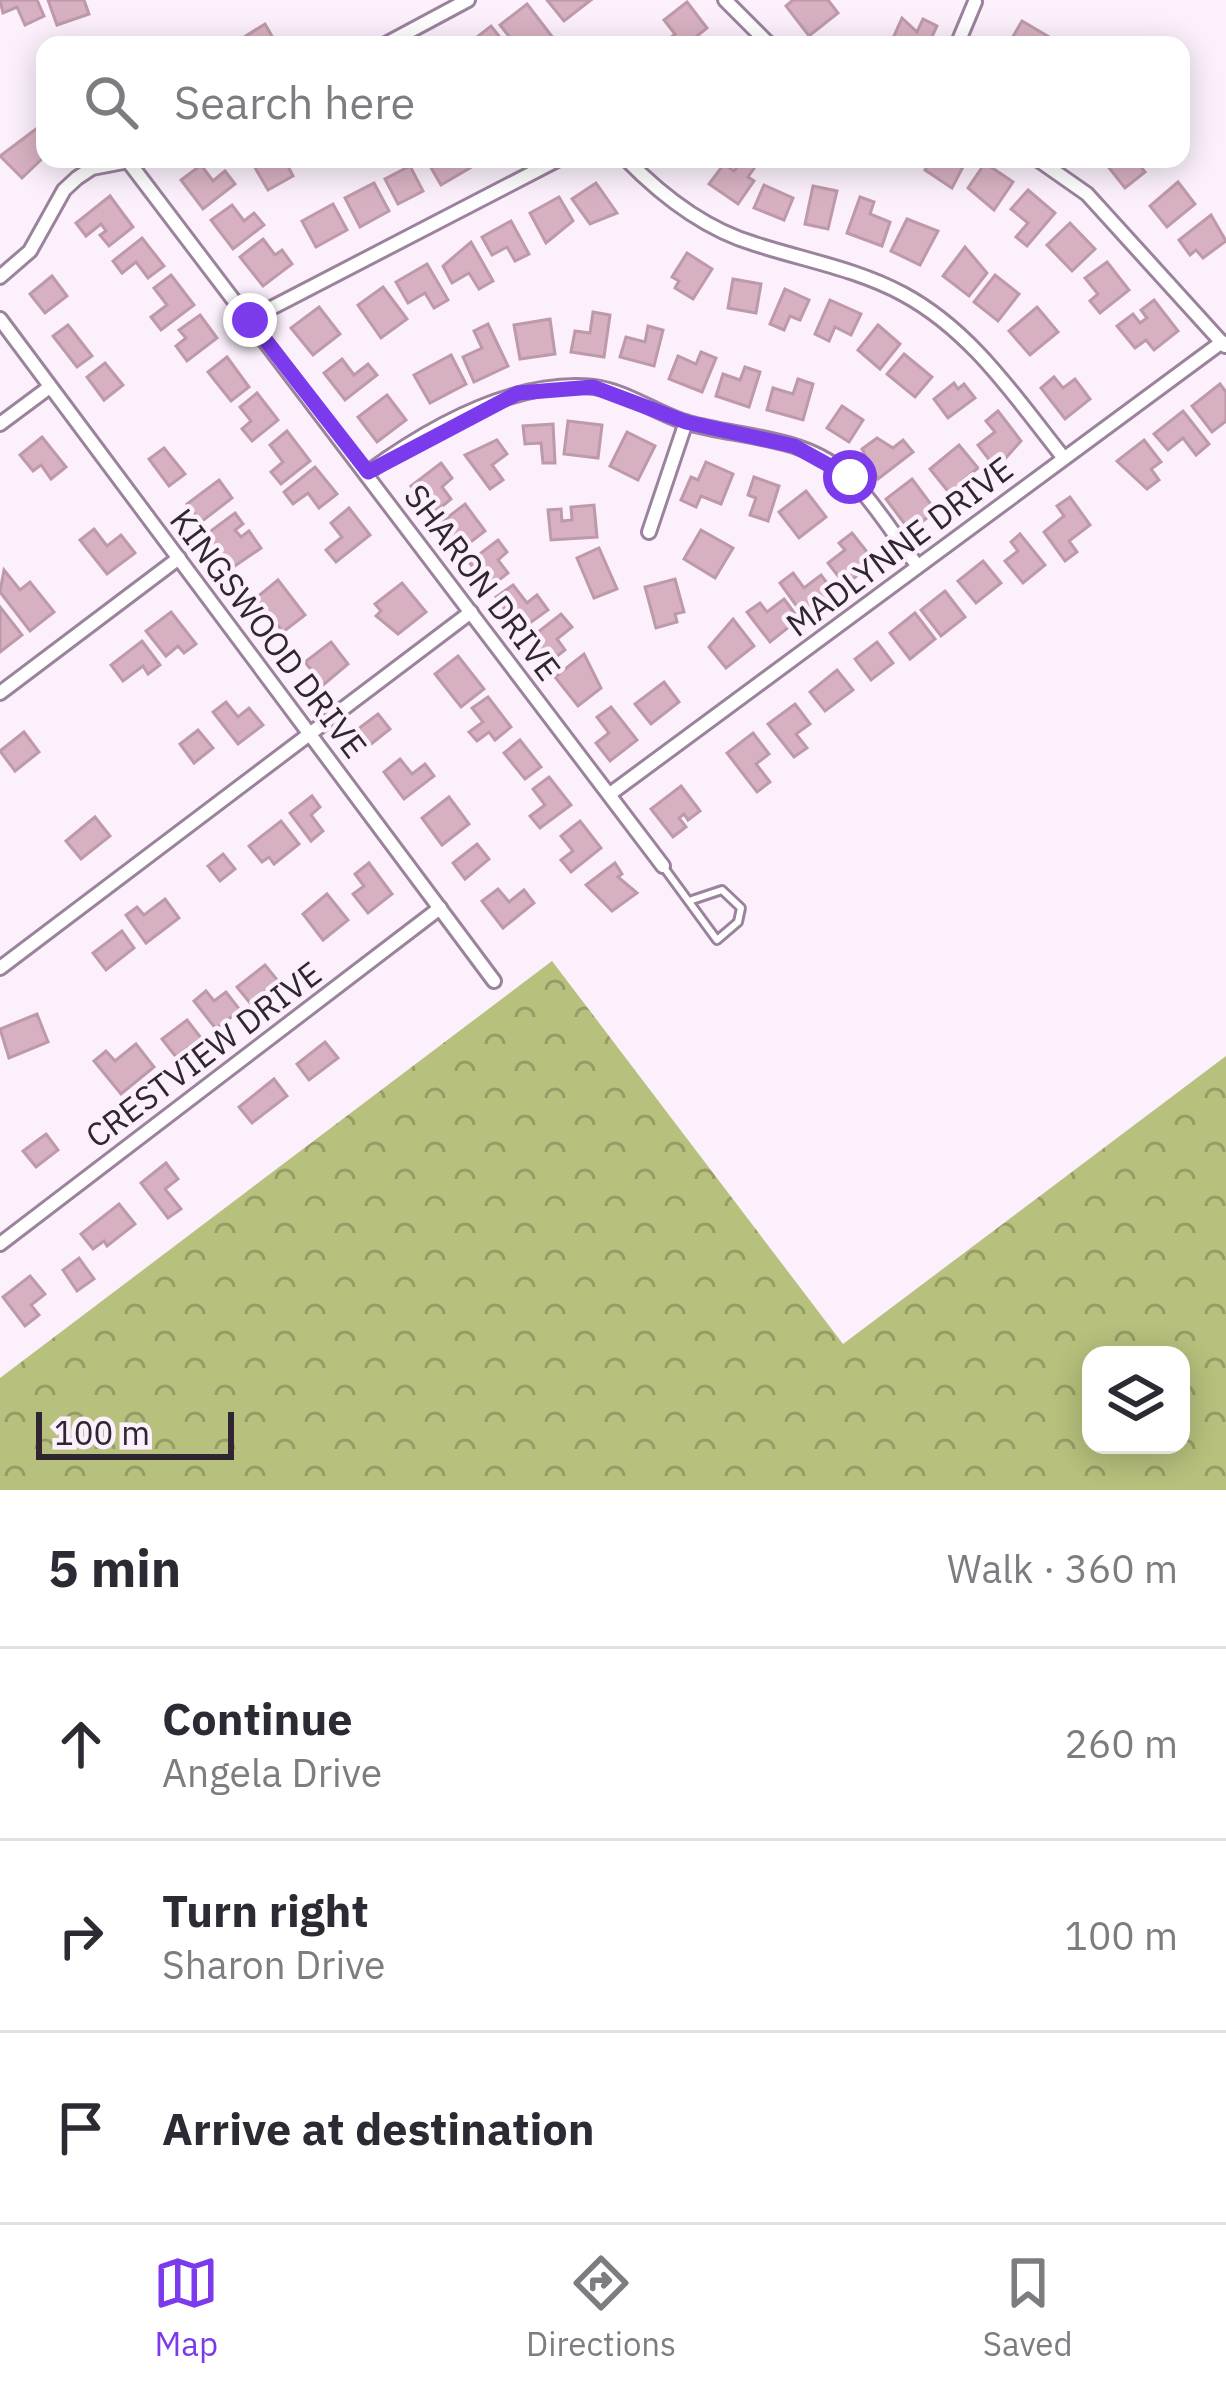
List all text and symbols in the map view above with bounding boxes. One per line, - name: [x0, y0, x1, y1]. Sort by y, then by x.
- search box: [36, 36, 1190, 168]
- icon: search: [78, 69, 144, 135]
- text: Search here: [174, 73, 415, 131]
- route end: [223, 293, 277, 347]
- street label: MADLYNNE DRIVE: [777, 447, 1021, 645]
- route start: [823, 450, 877, 504]
- street label: SHARON DRIVE: [395, 475, 571, 689]
- street label: KINGSWOOD DRIVE: [161, 500, 377, 766]
- street label: CRESTVIEW DRIVE: [77, 951, 329, 1157]
- map controls: [1082, 1346, 1190, 1454]
- button: layers: [1082, 1346, 1190, 1454]
- scale bar: [36, 1406, 234, 1459]
- text: 100 m: [54, 1411, 150, 1454]
- text: 5 min: [48, 1535, 181, 1601]
- text: Walk · 360 m: [947, 1543, 1178, 1594]
- text: Continue: [162, 1689, 353, 1747]
- icon: ahead: [48, 1711, 114, 1777]
- text: 260 m: [1065, 1718, 1178, 1769]
- text: Angela Drive: [162, 1747, 382, 1798]
- text: Turn right: [162, 1881, 369, 1939]
- icon: right: [48, 1903, 114, 1969]
- text: 100 m: [1065, 1910, 1178, 1961]
- text: Sharon Drive: [162, 1939, 385, 1990]
- icon: arrive: [48, 2095, 114, 2161]
- text: Arrive at destination: [162, 2099, 595, 2157]
- tab: Map: [153, 2250, 219, 2365]
- tab: Directions: [526, 2250, 676, 2365]
- tab: Saved: [983, 2250, 1073, 2365]

